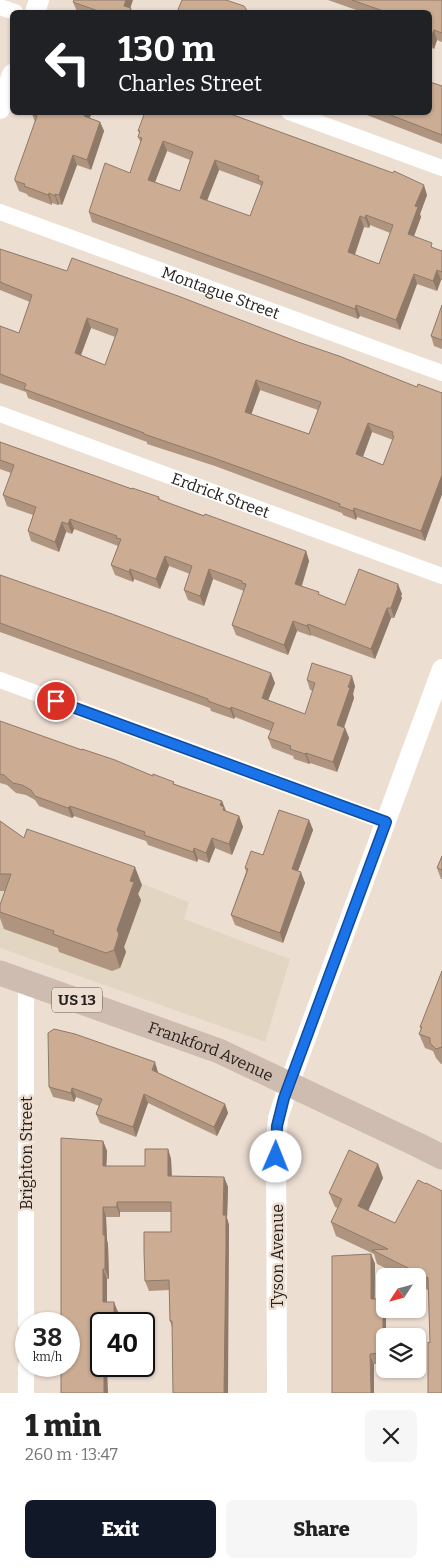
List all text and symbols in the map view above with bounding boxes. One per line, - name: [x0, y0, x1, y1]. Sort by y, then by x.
- text: 130 m: [118, 28, 215, 70]
- icon: left: [35, 30, 100, 95]
- text: Charles Street: [118, 70, 262, 97]
- street label: Montague Street: [159, 263, 282, 323]
- street label: Erdrick Street: [169, 469, 272, 522]
- pin: [35, 680, 77, 722]
- icon: arrive: [42, 687, 70, 715]
- road number: US 13: [52, 988, 102, 1012]
- street label: Frankford Avenue: [146, 1018, 276, 1085]
- street label: Brighton Street: [17, 1096, 36, 1210]
- position arrow: [249, 1130, 301, 1182]
- street label: Tyson Avenue: [268, 1204, 287, 1308]
- north arrow: [376, 1268, 426, 1318]
- map controls: [376, 1268, 426, 1378]
- speed limit sign: 40: [90, 1312, 155, 1377]
- text: 38: [33, 1323, 62, 1353]
- button: layers: [376, 1328, 426, 1378]
- text: km/h: [33, 1350, 62, 1364]
- text: 1 min: [25, 1408, 101, 1444]
- button: close: [365, 1410, 417, 1462]
- text: 260 m · 13:47: [25, 1445, 118, 1464]
- button: Exit: [25, 1500, 216, 1558]
- button: Share: [226, 1500, 417, 1558]

